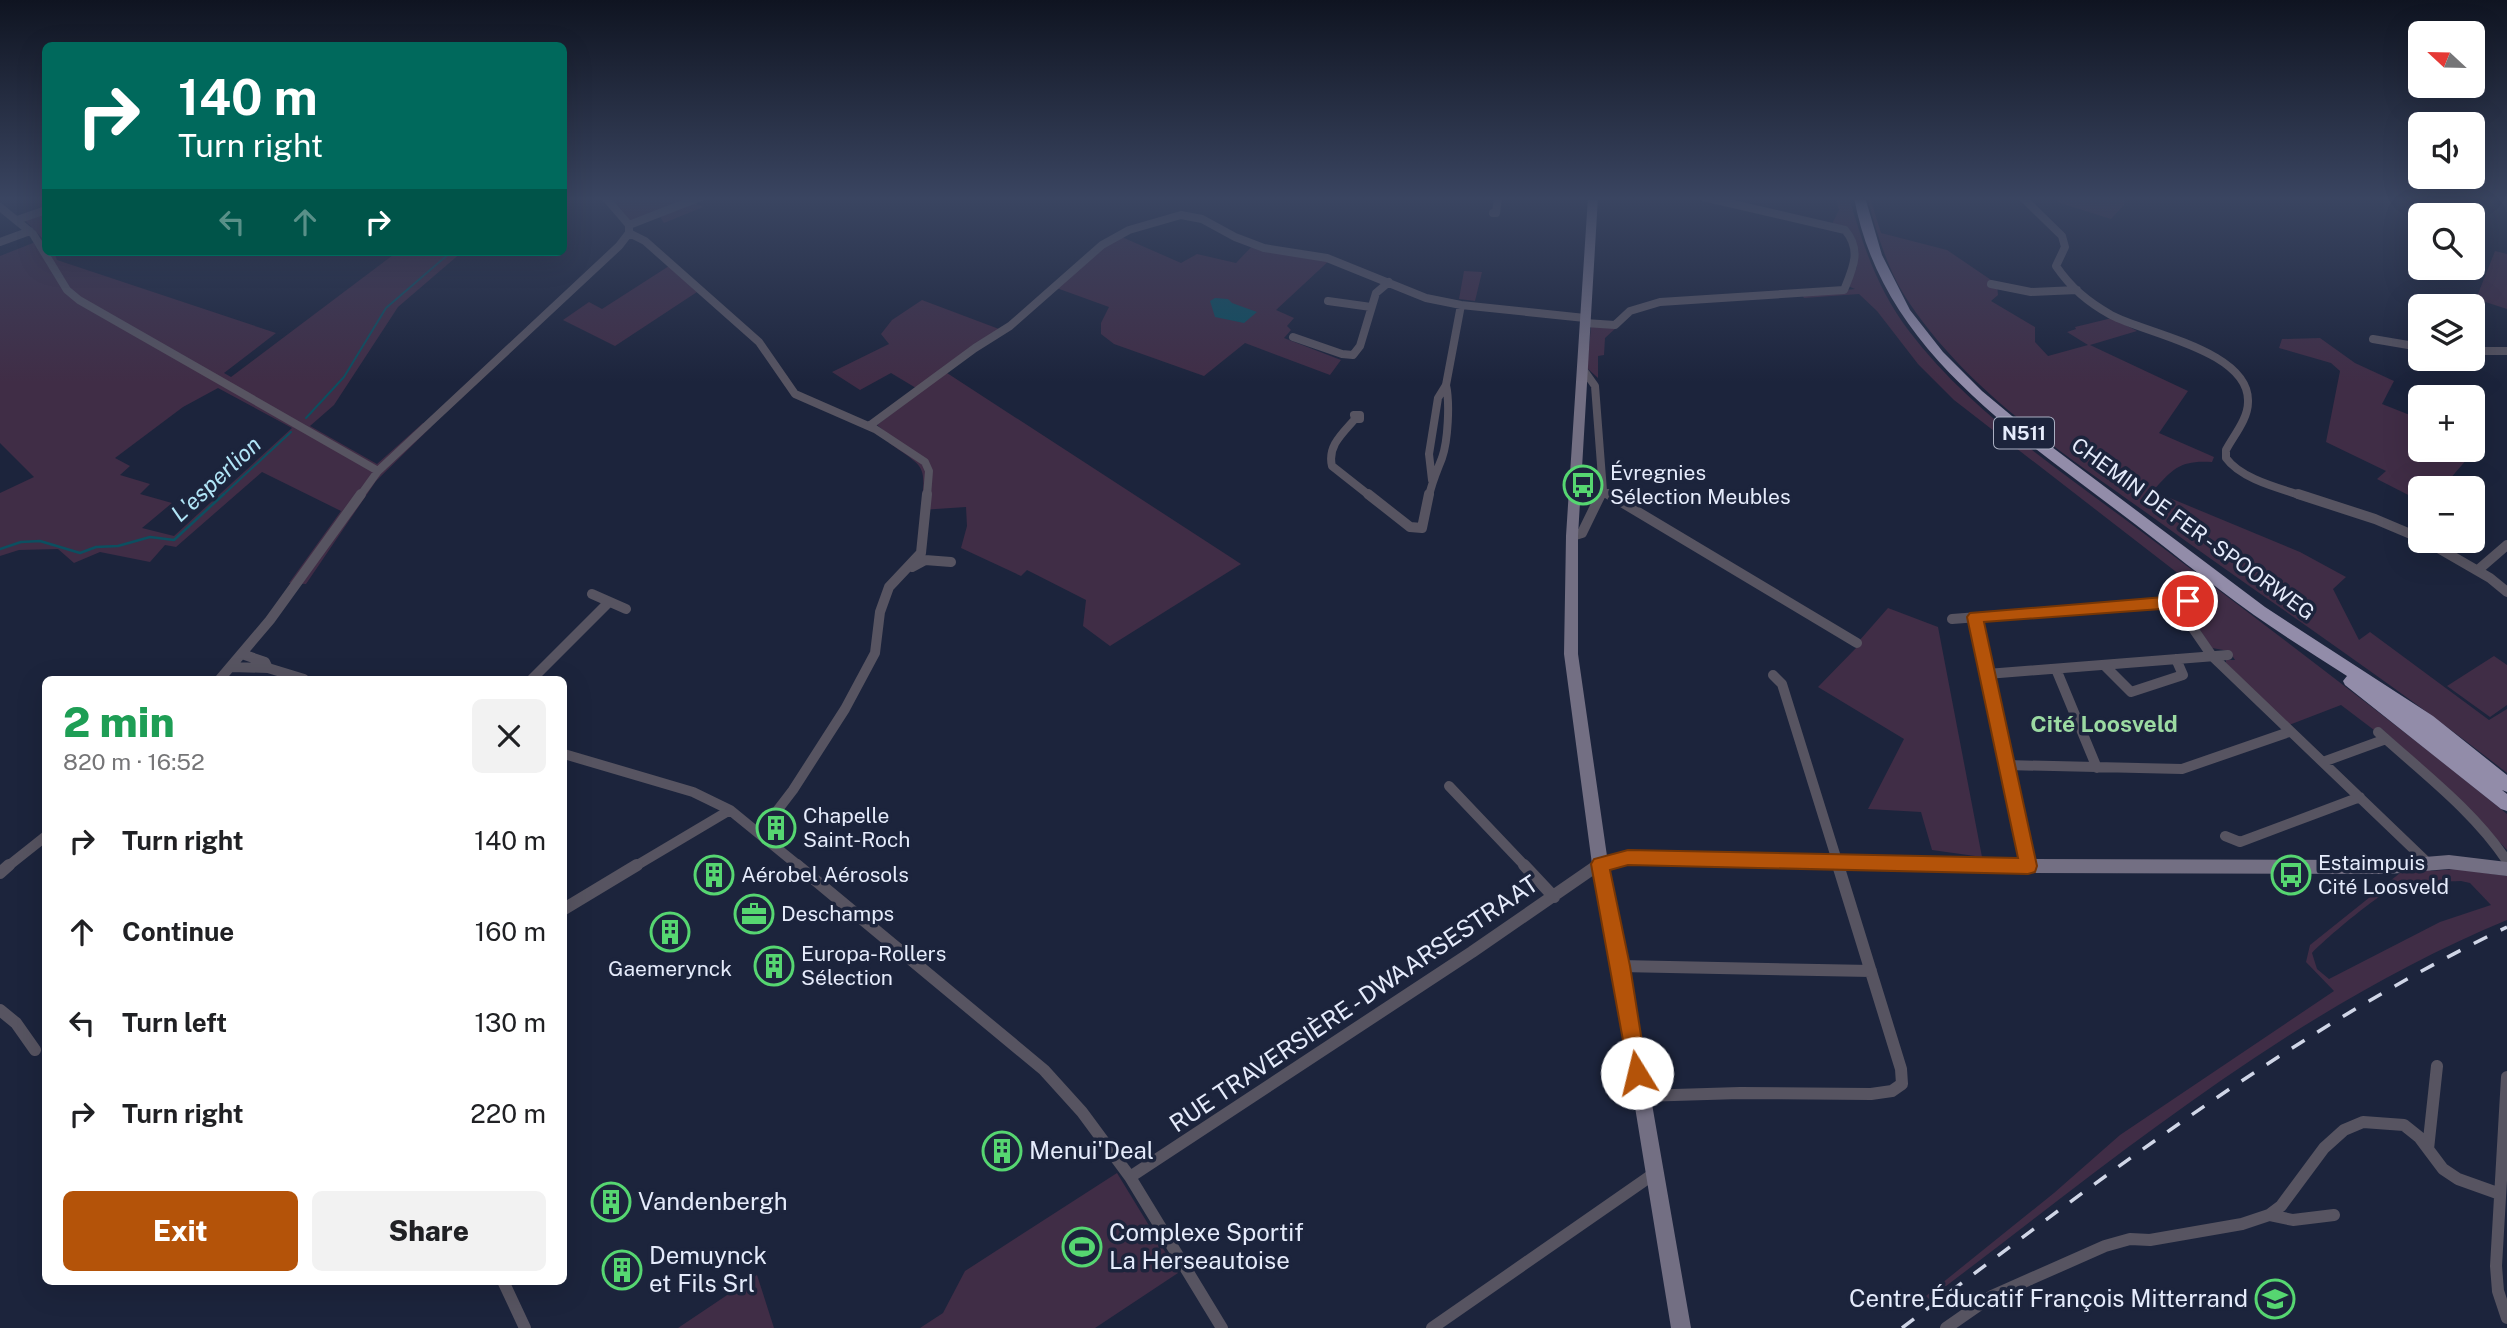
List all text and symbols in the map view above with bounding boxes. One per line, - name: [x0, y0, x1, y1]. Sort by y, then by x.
- north arrow: [2408, 21, 2485, 98]
- map controls: [2408, 21, 2485, 553]
- text: 140 m: [178, 68, 318, 126]
- icon: right: [63, 70, 154, 161]
- button: sound: [2408, 112, 2485, 189]
- text: Turn right: [178, 127, 323, 164]
- icon: left: [213, 203, 251, 241]
- icon: ahead: [286, 203, 324, 241]
- icon: right: [359, 203, 397, 241]
- button: search: [2408, 203, 2485, 280]
- button: layers: [2408, 294, 2485, 371]
- button: +: [2408, 385, 2485, 462]
- road number: N511: [1994, 418, 2054, 448]
- water label: L'esperlion: [165, 430, 266, 527]
- street label: CHEMIN DE FER - SPOORWEG: [2067, 432, 2320, 625]
- place label: Évregnies Sélection Meubles: [1610, 460, 1791, 509]
- bus stop icon: Évregnies Sélection Meubles: [1562, 464, 1604, 506]
- button: −: [2408, 476, 2485, 553]
- pin: [2158, 571, 2218, 631]
- icon: arrive: [2169, 582, 2207, 620]
- text: 2 min: [63, 697, 175, 746]
- button: close: [472, 699, 546, 773]
- district label: Cité Loosveld: [2030, 710, 2178, 737]
- text: 820 m · 16:52: [63, 748, 205, 775]
- place label: Chapelle Saint-Roch: [803, 803, 910, 852]
- building icon: Chapelle Saint-Roch: [755, 807, 797, 849]
- icon: right: [63, 822, 101, 860]
- text: Turn right: [122, 825, 244, 856]
- text: 140 m: [474, 825, 546, 856]
- place label: Estaimpuis Cité Loosveld: [2318, 850, 2449, 899]
- building icon: Aérobel Aérosols: [693, 854, 735, 896]
- bus stop icon: Estaimpuis Cité Loosveld: [2270, 854, 2312, 896]
- place label: Aérobel Aérosols: [741, 862, 909, 887]
- street label: RUE TRAVERSIÈRE - DWAARSESTRAAT: [1164, 869, 1543, 1137]
- office icon: Deschamps: [733, 893, 775, 935]
- place label: Deschamps: [781, 901, 894, 926]
- building icon: Gaemerynck: [649, 911, 691, 953]
- icon: ahead: [63, 913, 101, 951]
- text: Continue: [122, 916, 234, 947]
- text: 160 m: [475, 916, 546, 947]
- place label: Europa-Rollers Sélection: [801, 941, 946, 990]
- building icon: Europa-Rollers Sélection: [753, 945, 795, 987]
- place label: Gaemerynck: [608, 956, 732, 981]
- icon: left: [63, 1004, 101, 1042]
- text: Turn left: [122, 1007, 227, 1038]
- text: 130 m: [474, 1007, 546, 1038]
- position arrow: [1600, 1036, 1674, 1110]
- icon: right: [63, 1095, 101, 1133]
- text: Turn right: [122, 1098, 244, 1129]
- text: 220 m: [470, 1098, 546, 1129]
- building icon: Menui'Deal: [981, 1130, 1023, 1172]
- place label: Menui'Deal: [1029, 1136, 1154, 1164]
- building icon: Vandenbergh: [590, 1181, 632, 1223]
- place label: Vandenbergh: [638, 1187, 788, 1215]
- button: Exit: [63, 1191, 298, 1271]
- button: Share: [312, 1191, 546, 1271]
- place label: Complexe Sportif La Herseautoise: [1109, 1218, 1304, 1274]
- sports icon: Complexe Sportif La Herseautoise: [1061, 1226, 1103, 1268]
- place label: Demuynck et Fils Srl: [649, 1241, 767, 1297]
- building icon: Demuynck et Fils Srl: [601, 1249, 643, 1291]
- school or university icon: Centre Éducatif François Mitterrand: [2254, 1278, 2296, 1320]
- place label: Centre Éducatif François Mitterrand: [1849, 1284, 2248, 1312]

